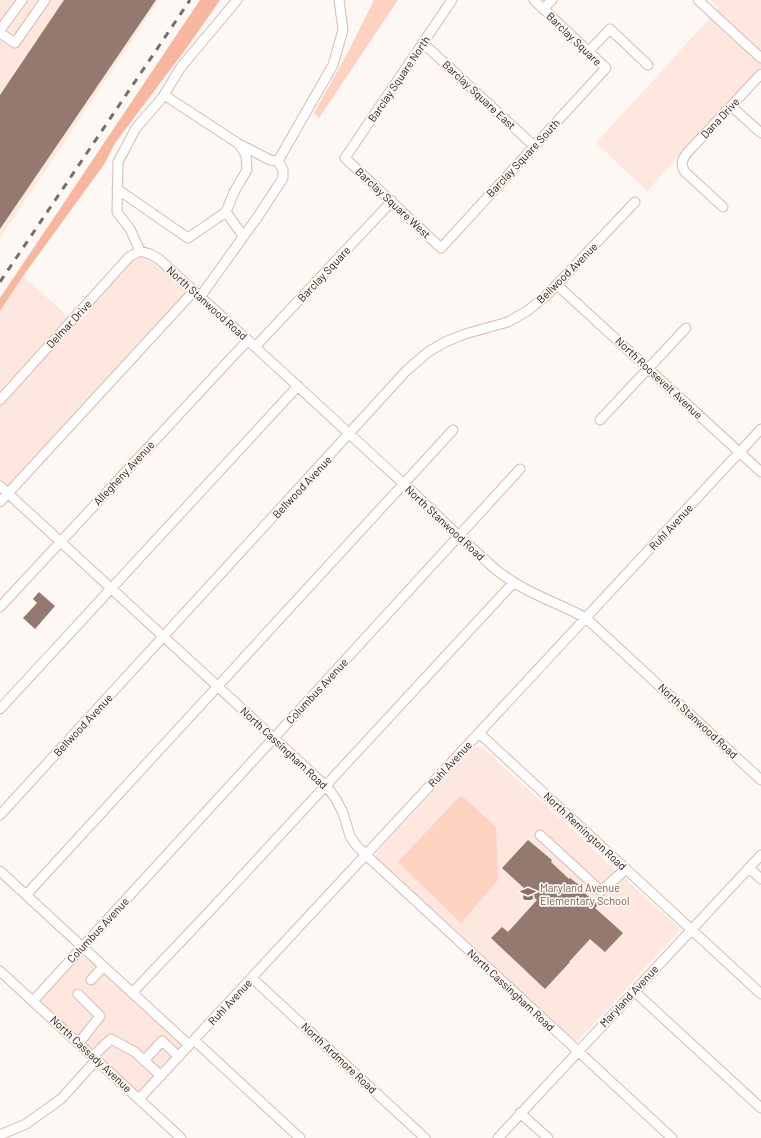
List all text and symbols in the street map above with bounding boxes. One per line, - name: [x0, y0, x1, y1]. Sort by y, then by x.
- street label: Barclay Square: [544, 9, 605, 68]
- street label: Barclay Square North: [365, 33, 432, 124]
- street label: Barclay Square East: [440, 57, 519, 132]
- street label: Dana Drive: [698, 95, 742, 141]
- street label: Barclay Square South: [483, 116, 562, 199]
- street label: Barclay Square West: [353, 165, 433, 241]
- street label: Bellwood Avenue: [534, 239, 600, 306]
- street label: Barclay Square: [295, 243, 353, 304]
- street label: North Stanwood Road: [164, 263, 250, 342]
- street label: Delmar Drive: [43, 297, 94, 350]
- street label: North Roosevelt Avenue: [613, 334, 706, 421]
- street label: Allegheny Avenue: [90, 438, 157, 508]
- street label: Bellwood Avenue: [269, 453, 334, 521]
- street label: North Stanwood Road: [403, 482, 488, 563]
- street label: Ruhl Avenue: [646, 501, 695, 552]
- street label: Columbus Avenue: [283, 655, 350, 726]
- street label: North Stanwood Road: [656, 680, 741, 761]
- street label: Bellwood Avenue: [50, 691, 115, 759]
- street label: North Cassingham Road: [238, 704, 331, 791]
- street label: Ruhl Avenue: [425, 738, 474, 789]
- street label: North Remington Road: [541, 789, 629, 872]
- place label: Maryland Avenue Elementary School: [540, 881, 630, 907]
- school or university icon: Maryland Avenue Elementary School: [519, 885, 537, 903]
- street label: Columbus Avenue: [64, 894, 131, 965]
- street label: North Cassingham Road: [465, 946, 558, 1033]
- street label: Maryland Avenue: [597, 962, 661, 1029]
- street label: Ruhl Avenue: [205, 976, 254, 1027]
- street label: North Cassady Avenue: [48, 1013, 135, 1095]
- street label: North Ardmore Road: [299, 1020, 380, 1096]

